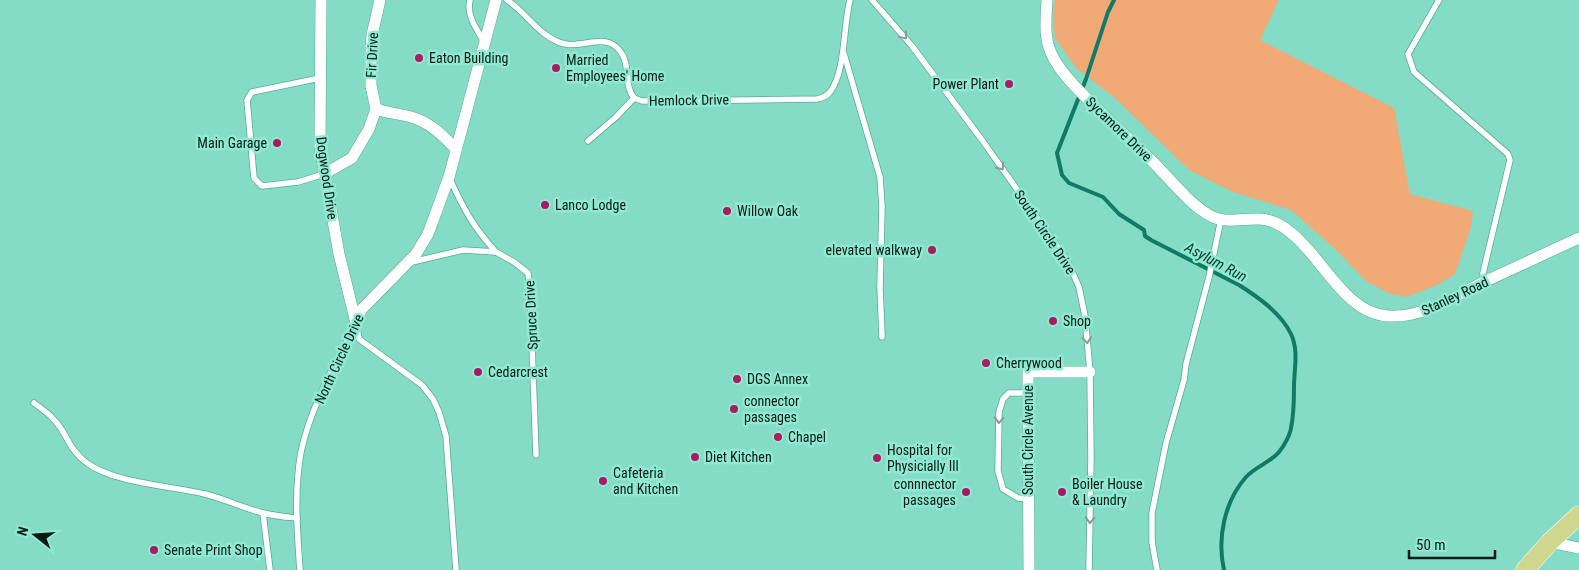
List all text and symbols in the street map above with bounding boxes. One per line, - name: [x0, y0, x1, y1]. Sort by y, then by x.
- street label: Fir Drive: [363, 31, 381, 78]
- one-way arrow: [899, 31, 908, 40]
- place label: Eaton Building: [429, 50, 508, 66]
- marker: Eaton Building: [413, 52, 425, 64]
- place label: Married Employees' Home: [566, 52, 665, 84]
- marker: Married Employees' Home: [550, 62, 562, 74]
- place label: Power Plant: [933, 76, 999, 92]
- marker: Power Plant: [1003, 78, 1015, 90]
- street label: Hemlock Drive: [649, 91, 730, 109]
- street label: Sycamore Drive: [1083, 94, 1156, 165]
- place label: Main Garage: [197, 135, 267, 151]
- street label: Dogwood Drive: [313, 136, 341, 221]
- marker: Main Garage: [271, 137, 283, 149]
- one-way arrow: [995, 161, 1004, 171]
- street label: South Circle Drive: [1011, 187, 1079, 277]
- place label: Lanco Lodge: [555, 197, 626, 213]
- marker: Lanco Lodge: [539, 199, 551, 211]
- place label: Willow Oak: [737, 203, 799, 219]
- marker: Willow Oak: [721, 205, 733, 217]
- water label: Asylum Run: [1181, 238, 1250, 286]
- place label: elevated walkway: [825, 242, 922, 258]
- marker: elevated walkway: [926, 244, 938, 256]
- street label: Stanley Road: [1419, 274, 1491, 318]
- street label: Spruce Drive: [521, 280, 541, 350]
- street label: North Circle Drive: [311, 311, 367, 406]
- place label: Shop: [1063, 313, 1091, 329]
- marker: Shop: [1047, 315, 1059, 327]
- one-way arrow: [1081, 337, 1092, 345]
- place label: Cherrywood: [996, 355, 1062, 371]
- marker: Cherrywood: [980, 357, 992, 369]
- place label: Cedarcrest: [488, 364, 548, 380]
- marker: Cedarcrest: [472, 366, 484, 378]
- place label: DGS Annex: [747, 371, 808, 387]
- marker: DGS Annex: [731, 373, 743, 385]
- street label: South Circle Avenue: [1020, 384, 1036, 495]
- place label: connector passages: [744, 393, 799, 425]
- marker: connector passages: [728, 403, 740, 415]
- one-way arrow: [994, 416, 1004, 424]
- place label: Chapel: [788, 429, 826, 445]
- marker: Chapel: [772, 431, 784, 443]
- place label: Hospital for Physicially Ill: [887, 442, 959, 474]
- place label: Diet Kitchen: [705, 449, 772, 465]
- marker: Diet Kitchen: [689, 451, 701, 463]
- marker: Hospital for Physicially Ill: [871, 452, 883, 464]
- place label: Cafeteria and Kitchen: [613, 465, 678, 497]
- marker: Cafeteria and Kitchen: [597, 475, 609, 487]
- place label: connnector passages: [894, 476, 956, 508]
- place label: Boiler House & Laundry: [1072, 476, 1143, 508]
- marker: connnector passages: [960, 486, 972, 498]
- marker: Boiler House & Laundry: [1056, 486, 1068, 498]
- north arrow: [10, 510, 60, 560]
- one-way arrow: [1085, 516, 1095, 524]
- text: N: [14, 525, 31, 538]
- scale bar: [1409, 528, 1495, 560]
- text: 50 m: [1416, 536, 1446, 554]
- place label: Senate Print Shop: [164, 542, 263, 558]
- marker: Senate Print Shop: [148, 544, 160, 556]

